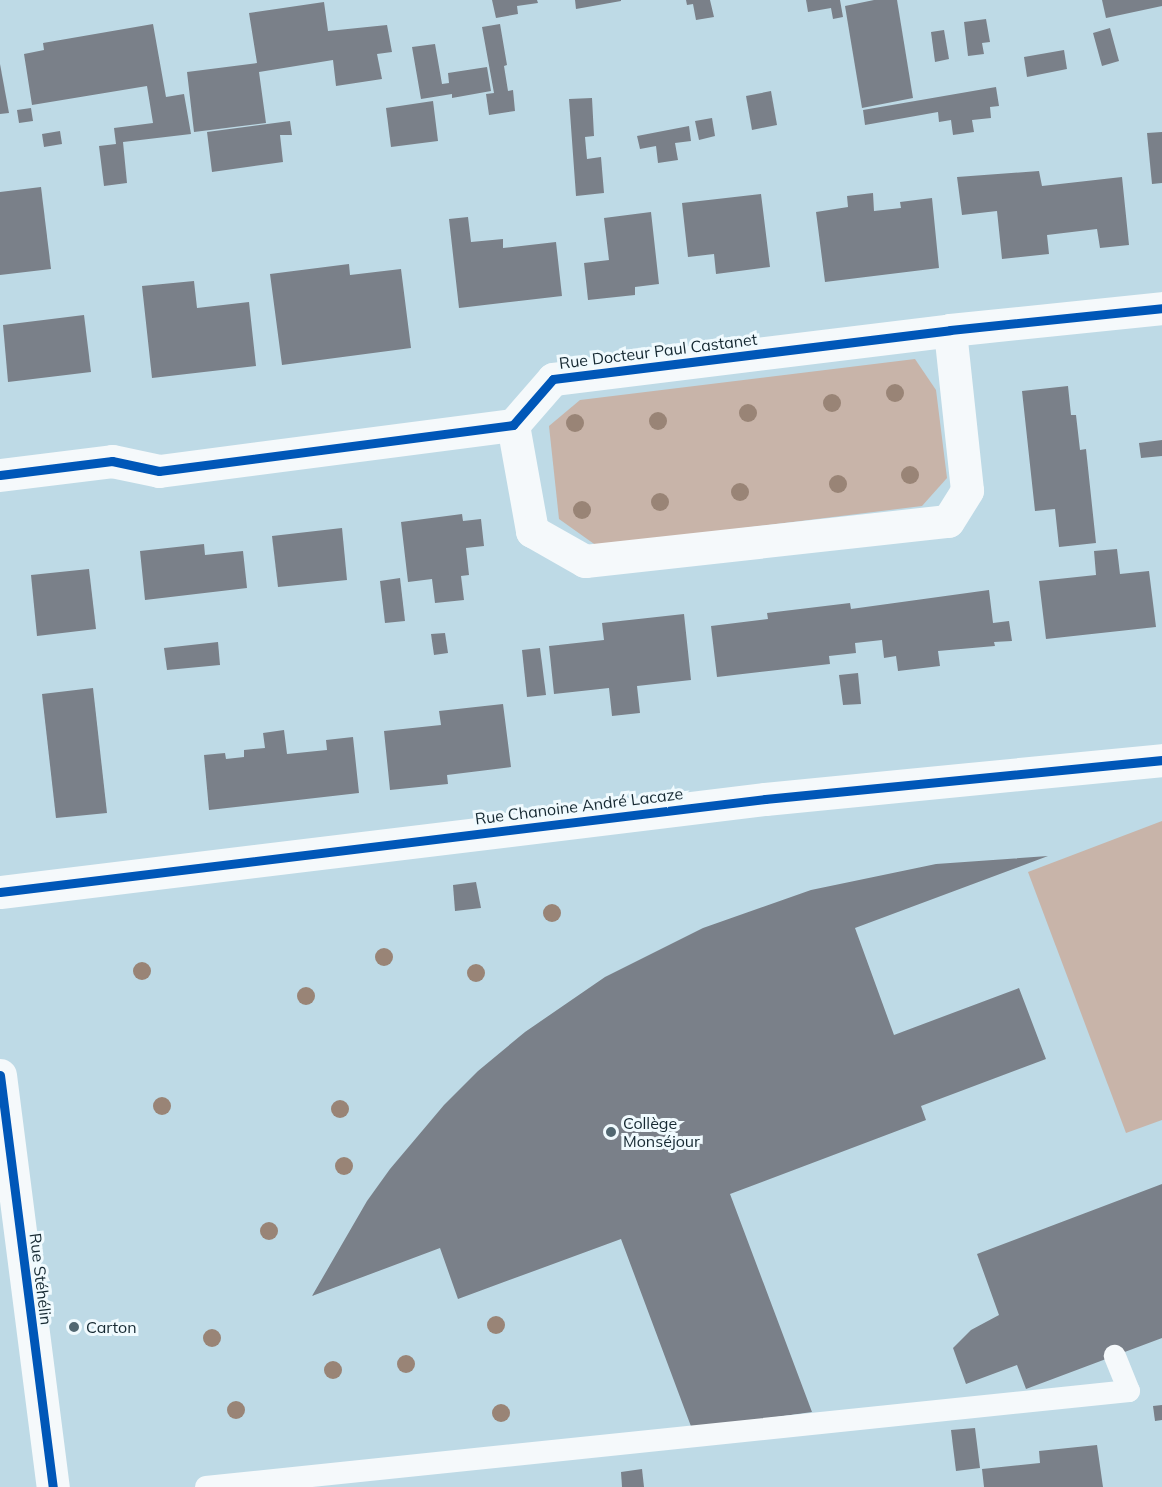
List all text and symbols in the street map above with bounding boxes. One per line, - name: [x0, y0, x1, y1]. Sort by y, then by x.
- street label: Rue Docteur Paul Castanet: [558, 329, 758, 373]
- street label: Rue Chanoine André Lacaze: [474, 784, 684, 828]
- place label: Collège Monséjour: [623, 1113, 700, 1151]
- marker: Collège Monséjour: [604, 1125, 618, 1139]
- street label: Rue Stéhélin: [26, 1232, 56, 1326]
- place label: Carton: [86, 1317, 137, 1337]
- marker: Carton: [67, 1320, 81, 1334]

